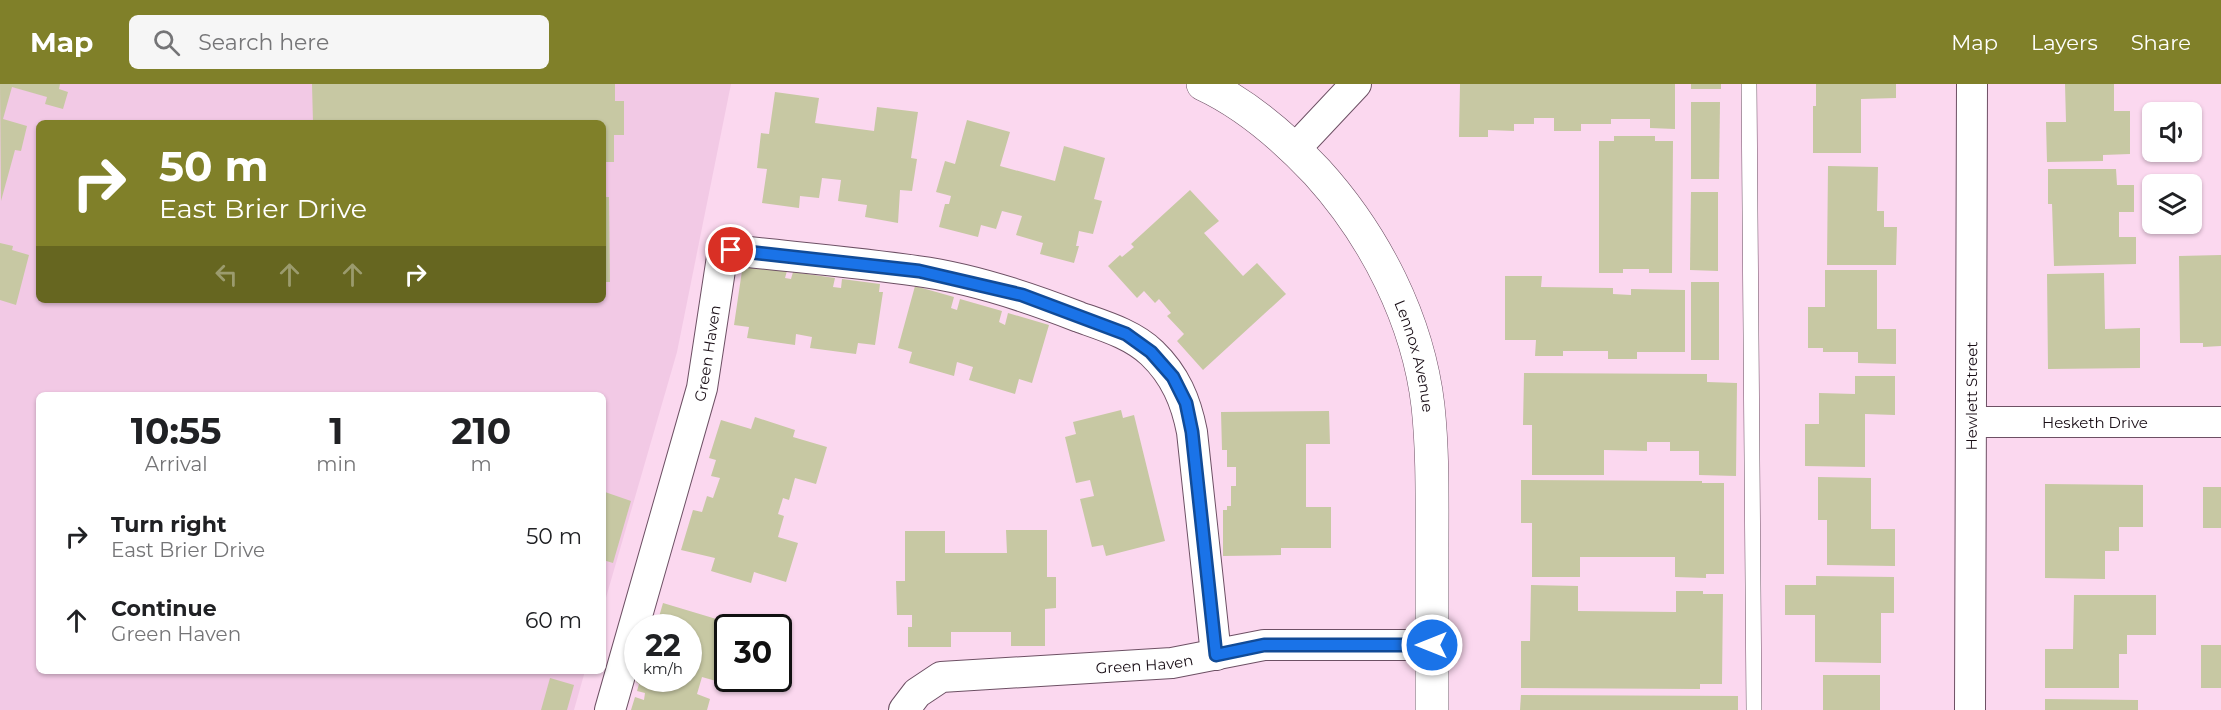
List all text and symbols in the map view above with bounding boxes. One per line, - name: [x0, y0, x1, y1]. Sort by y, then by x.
- search box: [129, 15, 549, 69]
- text: Map: [30, 25, 93, 59]
- icon: search: [150, 26, 183, 59]
- text: Search here: [198, 29, 329, 56]
- text: Map: [1951, 30, 1998, 55]
- text: Layers: [2031, 30, 2098, 55]
- text: Share: [2131, 30, 2191, 55]
- map controls: [2142, 102, 2202, 234]
- button: sound: [2142, 102, 2202, 162]
- text: 50 m: [159, 140, 268, 192]
- icon: right: [60, 144, 138, 222]
- button: layers: [2142, 174, 2202, 234]
- text: East Brier Drive: [159, 192, 367, 225]
- pin: [705, 224, 756, 275]
- icon: arrive: [714, 233, 747, 266]
- icon: left: [210, 258, 243, 291]
- icon: ahead: [273, 258, 306, 291]
- icon: ahead: [336, 258, 369, 291]
- icon: right: [399, 258, 432, 291]
- street label: Lennox Avenue: [1391, 297, 1438, 413]
- street label: Green Haven: [689, 304, 724, 404]
- street label: Hewlett Street: [1961, 342, 1981, 450]
- text: 10:55: [131, 409, 222, 453]
- text: 1: [329, 409, 343, 453]
- text: 210: [451, 409, 511, 453]
- street label: Hesketh Drive: [2042, 413, 2148, 432]
- text: Arrival: [145, 452, 208, 476]
- text: min: [316, 452, 356, 476]
- text: m: [471, 452, 492, 476]
- text: Turn right: [111, 511, 226, 538]
- icon: right: [60, 520, 93, 553]
- text: 50 m: [526, 523, 582, 550]
- text: East Brier Drive: [111, 538, 265, 562]
- text: Continue: [111, 595, 217, 622]
- icon: ahead: [60, 604, 93, 637]
- text: 60 m: [525, 607, 582, 634]
- position arrow: [1400, 613, 1464, 677]
- speed limit sign: 30: [714, 614, 792, 692]
- text: Green Haven: [111, 622, 241, 646]
- text: 22: [645, 627, 681, 664]
- street label: Green Haven: [1095, 650, 1195, 677]
- text: km/h: [643, 659, 683, 678]

